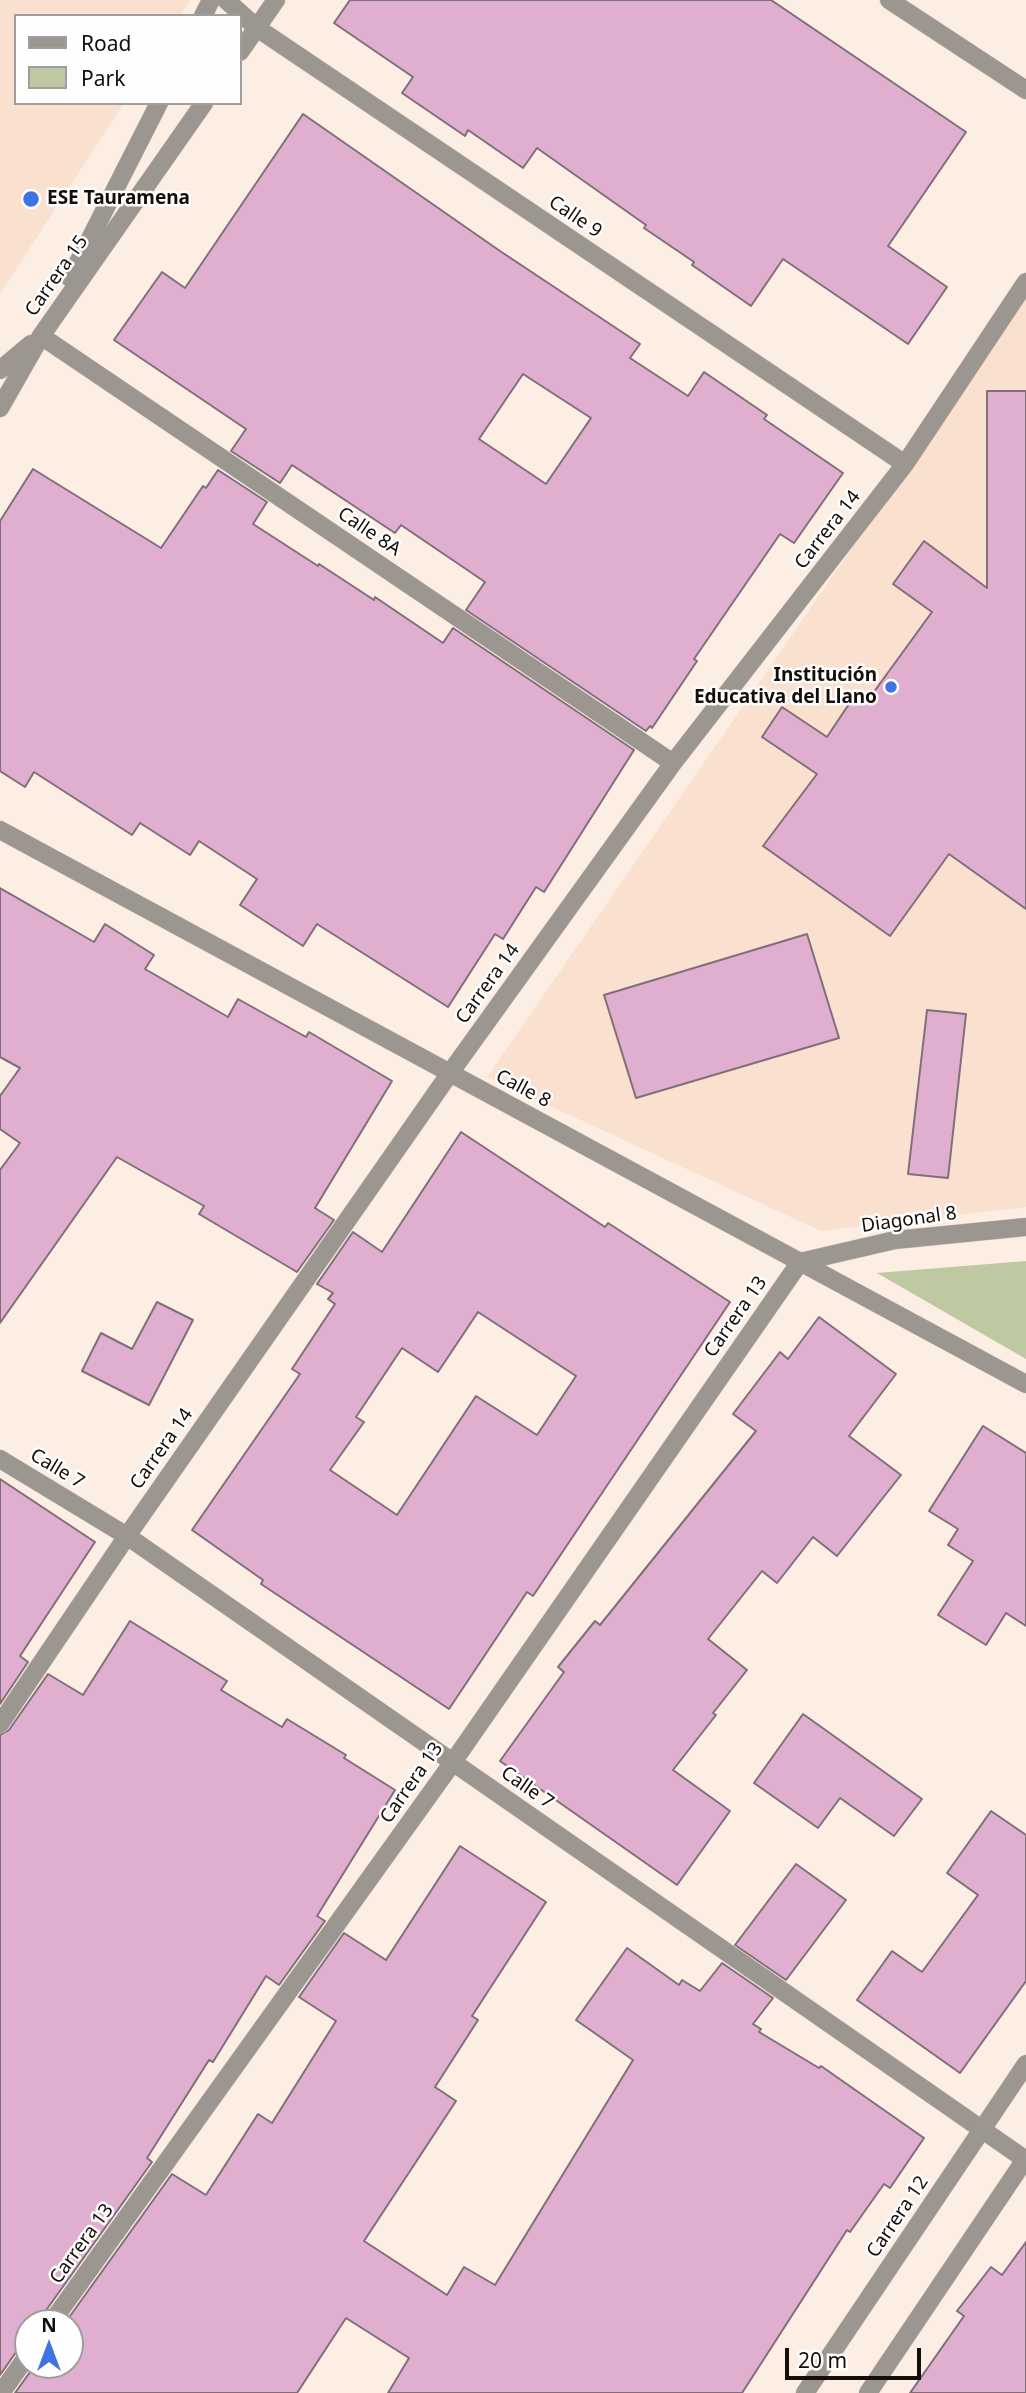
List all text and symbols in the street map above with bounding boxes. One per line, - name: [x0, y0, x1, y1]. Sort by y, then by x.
- legend: [14, 14, 242, 105]
- text: Road: [81, 29, 131, 57]
- text: Park: [81, 64, 125, 92]
- place label: ESE Tauramena: [47, 188, 190, 210]
- marker: ESE Tauramena: [21, 189, 41, 209]
- street label: Calle 9: [544, 191, 606, 243]
- street label: Carrera 15: [21, 231, 93, 321]
- street label: Carrera 14: [790, 486, 866, 574]
- street label: Calle 8A: [333, 503, 405, 561]
- place label: Institución Educativa del Llano: [694, 665, 877, 709]
- marker: Institución Educativa del Llano: [883, 679, 899, 695]
- street label: Carrera 14: [451, 939, 525, 1029]
- street label: Calle 8: [492, 1065, 554, 1113]
- street label: Diagonal 8: [860, 1202, 958, 1238]
- street label: Carrera 13: [700, 1272, 772, 1362]
- street label: Carrera 14: [126, 1404, 198, 1494]
- street label: Calle 7: [26, 1444, 88, 1494]
- street label: Carrera 13: [376, 1738, 448, 1828]
- street label: Calle 7: [496, 1762, 558, 1814]
- street label: Carrera 12: [862, 2172, 934, 2262]
- street label: Carrera 13: [45, 2199, 119, 2289]
- north arrow: [14, 2309, 84, 2379]
- text: N: [41, 2312, 57, 2338]
- scale bar: [788, 2334, 925, 2378]
- text: 20 m: [798, 2346, 847, 2374]

